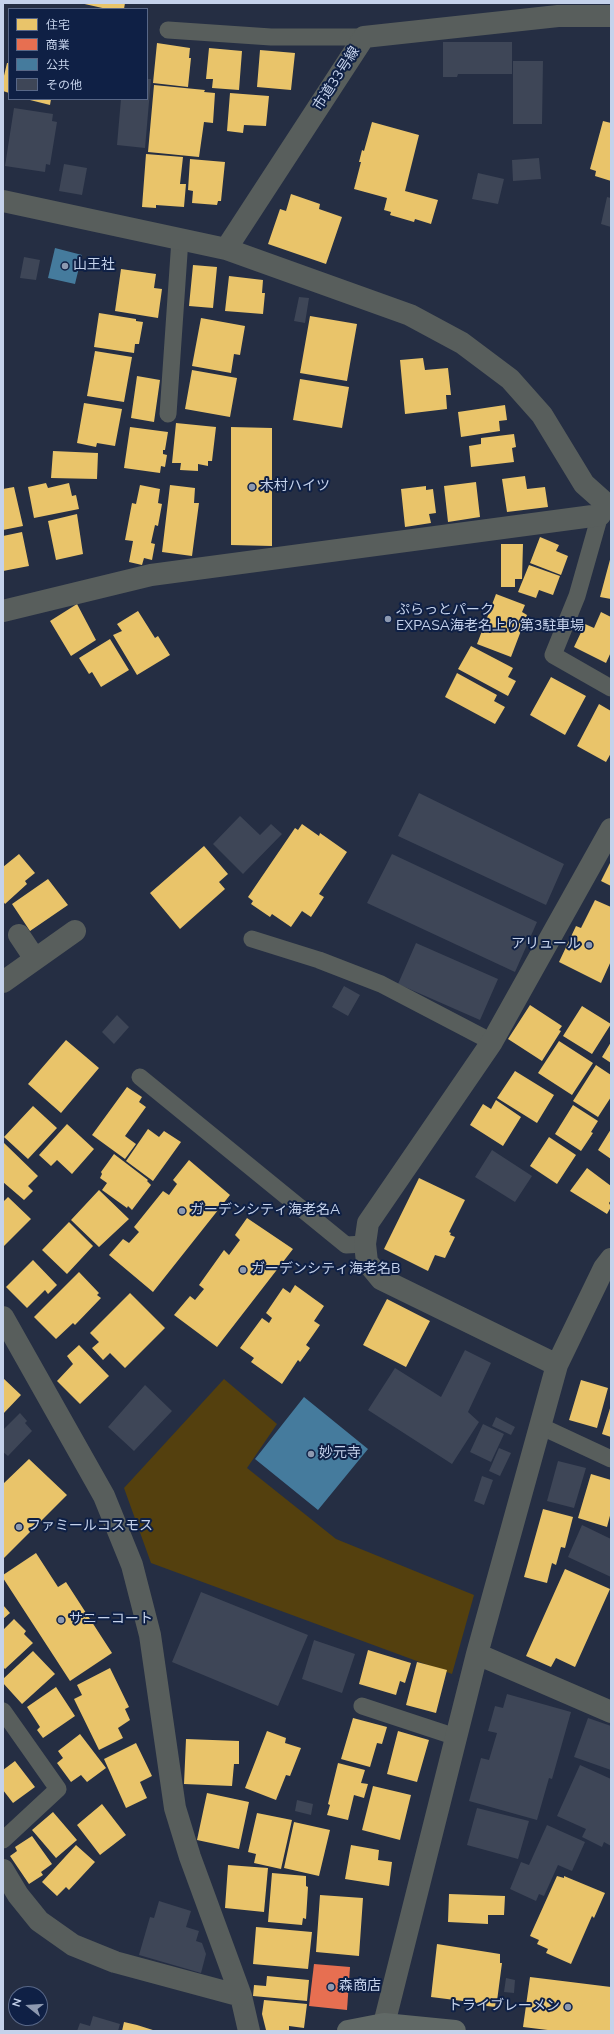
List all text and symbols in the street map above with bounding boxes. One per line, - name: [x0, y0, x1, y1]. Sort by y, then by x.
- legend: [8, 8, 148, 100]
- text: 住宅: [46, 17, 70, 33]
- text: 商業: [46, 37, 70, 53]
- street label: 市道33号線: [310, 44, 364, 114]
- text: 公共: [46, 57, 70, 73]
- text: その他: [46, 77, 82, 93]
- place label: 山王社: [73, 258, 115, 274]
- marker: 山王社: [60, 261, 70, 271]
- place label: 木村ハイツ: [260, 479, 330, 495]
- marker: 木村ハイツ: [247, 482, 257, 492]
- place label: ぷらっとパーク EXPASA海老名上り第3駐車場: [396, 603, 584, 636]
- marker: ぷらっとパーク EXPASA海老名上り第3駐車場: [383, 614, 393, 624]
- place label: アリュール: [511, 937, 581, 953]
- marker: アリュール: [584, 940, 594, 950]
- place label: ガーデンシティ海老名A: [190, 1203, 340, 1219]
- marker: ガーデンシティ海老名A: [177, 1206, 187, 1216]
- place label: ガーデンシティ海老名B: [251, 1262, 400, 1278]
- marker: ガーデンシティ海老名B: [238, 1265, 248, 1275]
- place label: 妙元寺: [319, 1446, 361, 1462]
- marker: 妙元寺: [306, 1449, 316, 1459]
- place label: ファミールコスモス: [27, 1519, 153, 1535]
- marker: ファミールコスモス: [14, 1522, 24, 1532]
- place label: サニーコート: [69, 1612, 153, 1628]
- marker: サニーコート: [56, 1615, 66, 1625]
- place label: 森商店: [339, 1979, 381, 1995]
- marker: 森商店: [326, 1982, 336, 1992]
- north arrow: [8, 1986, 48, 2026]
- text: N: [9, 1997, 25, 2009]
- place label: トライブレーメン: [448, 1999, 560, 2015]
- marker: トライブレーメン: [563, 2002, 573, 2012]

